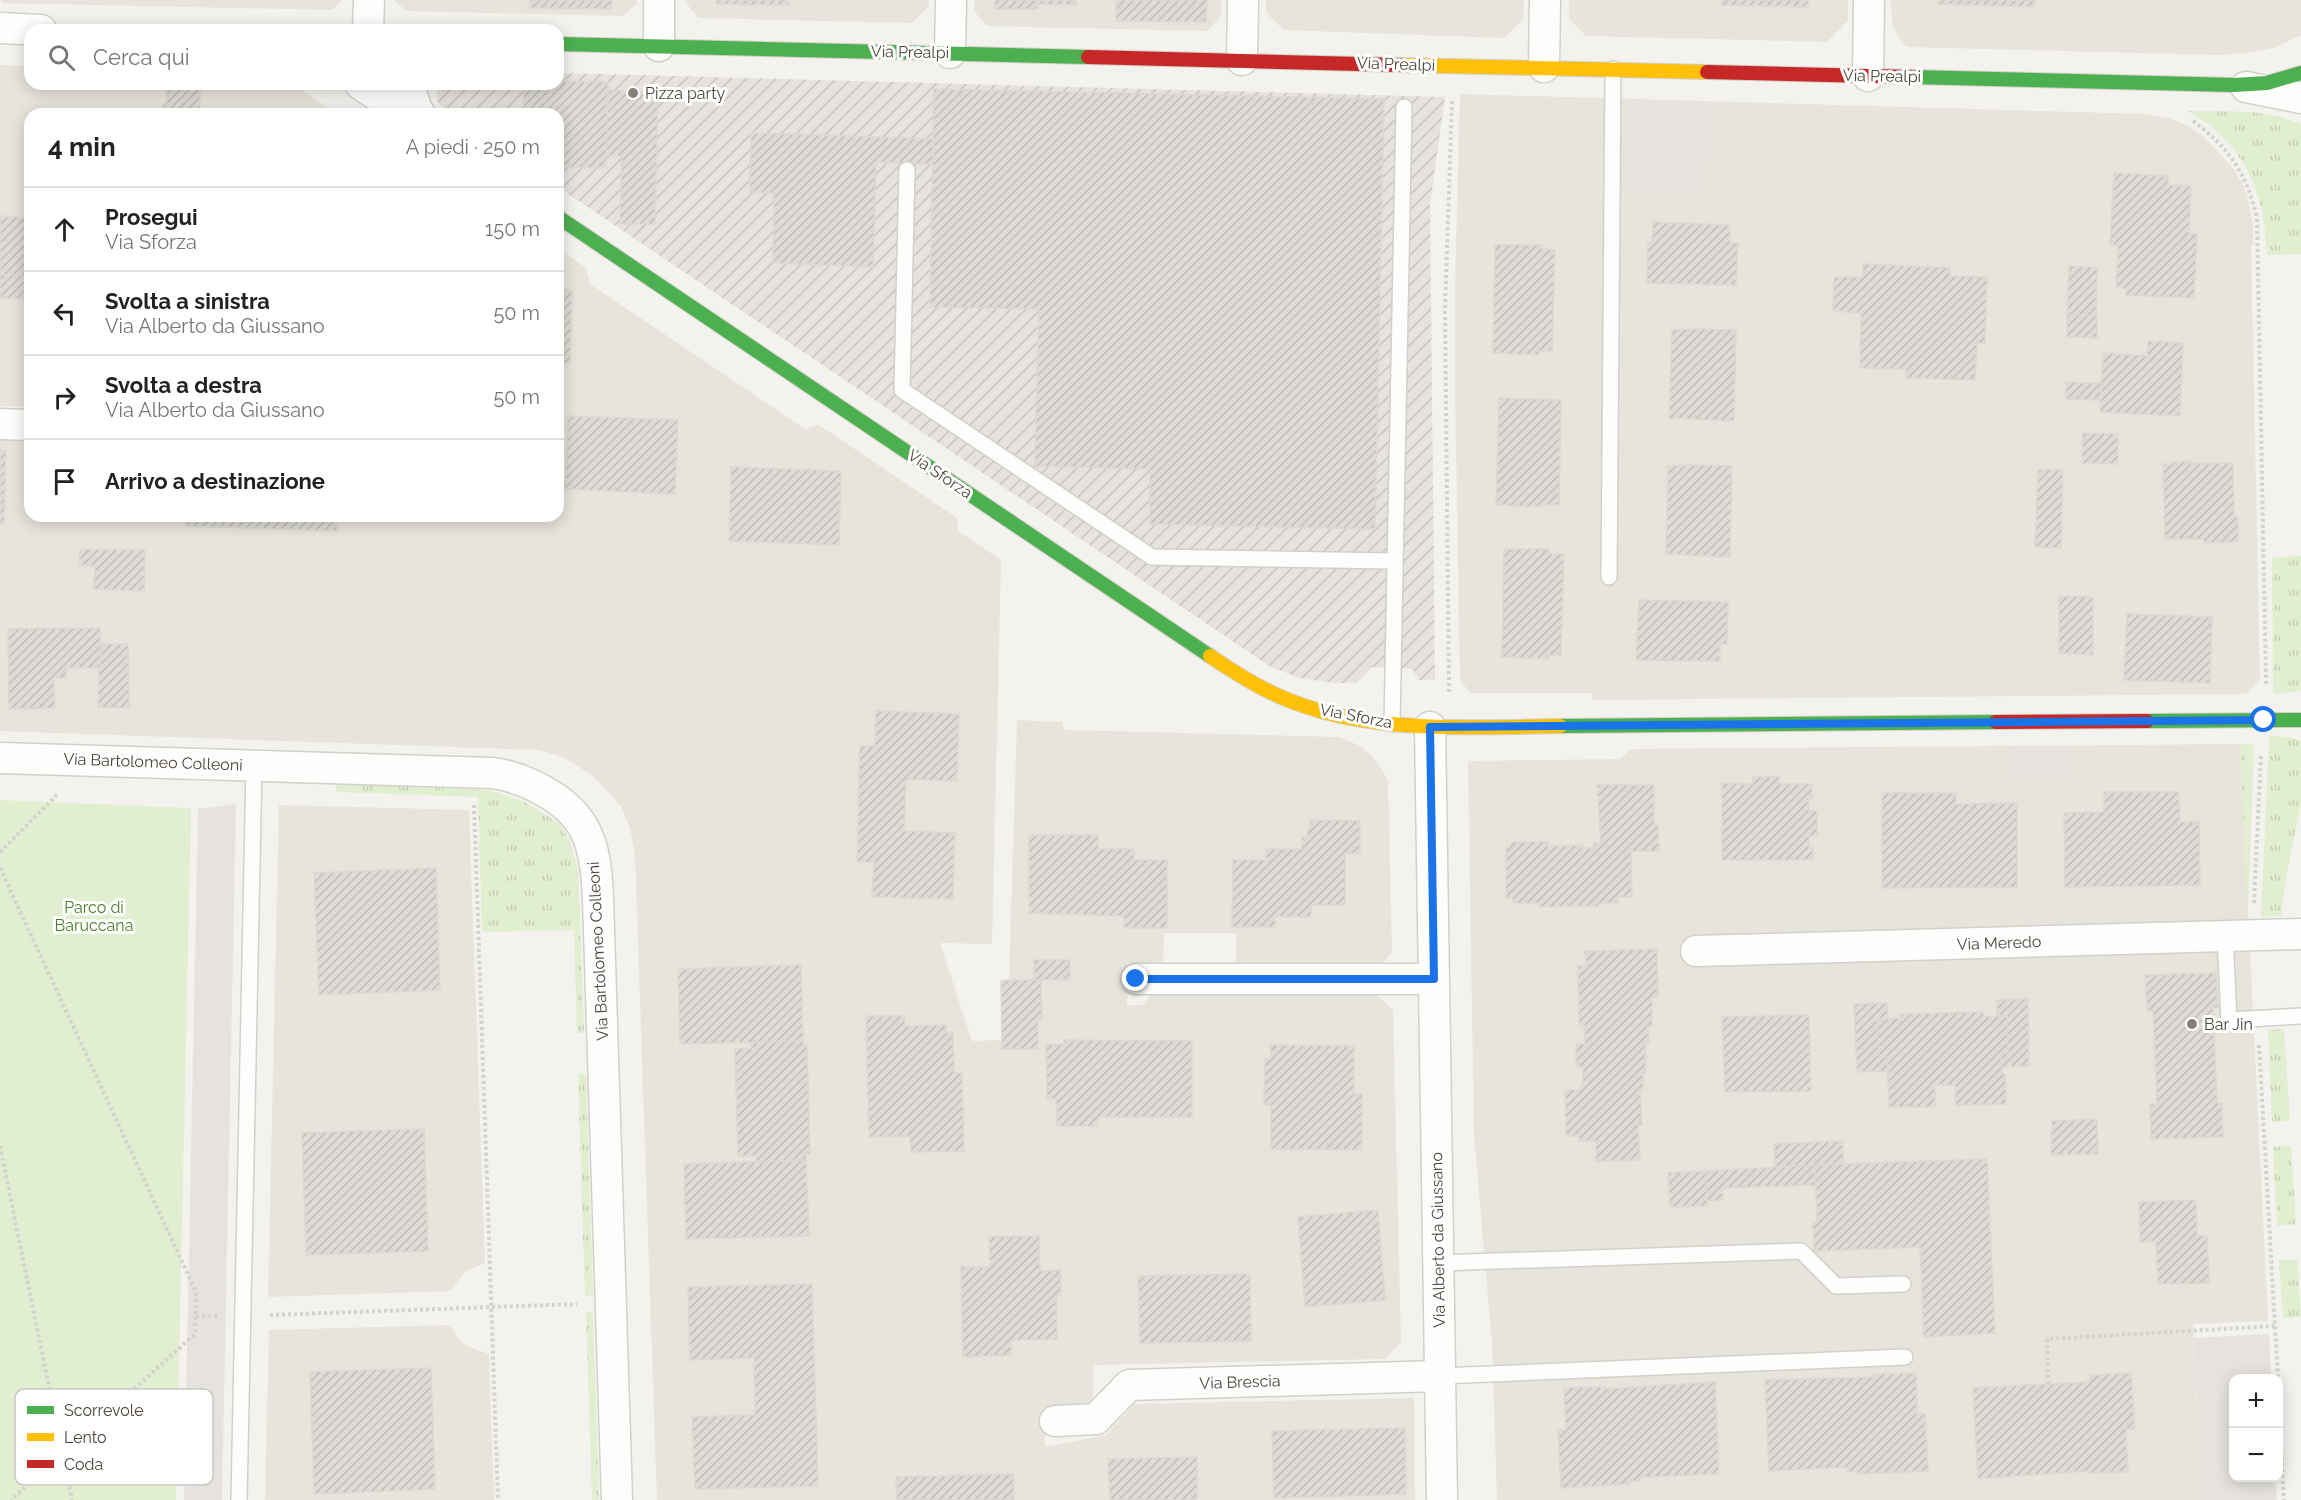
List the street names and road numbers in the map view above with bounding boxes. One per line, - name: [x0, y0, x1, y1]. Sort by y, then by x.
- street label: Via Prealpi: [871, 42, 949, 62]
- street label: Via Prealpi: [1357, 53, 1435, 75]
- street label: Via Prealpi: [1843, 66, 1921, 86]
- street label: Via Sforza: [904, 446, 976, 502]
- street label: Via Sforza: [1318, 700, 1394, 732]
- street label: Via Bartolomeo Colleoni: [63, 749, 243, 775]
- street label: Via Bartolomeo Colleoni: [584, 861, 612, 1041]
- street label: Via Meredo: [1956, 932, 2042, 954]
- street label: Via Alberto da Giussano: [1427, 1152, 1449, 1328]
- street label: Via Brescia: [1199, 1371, 1281, 1393]

